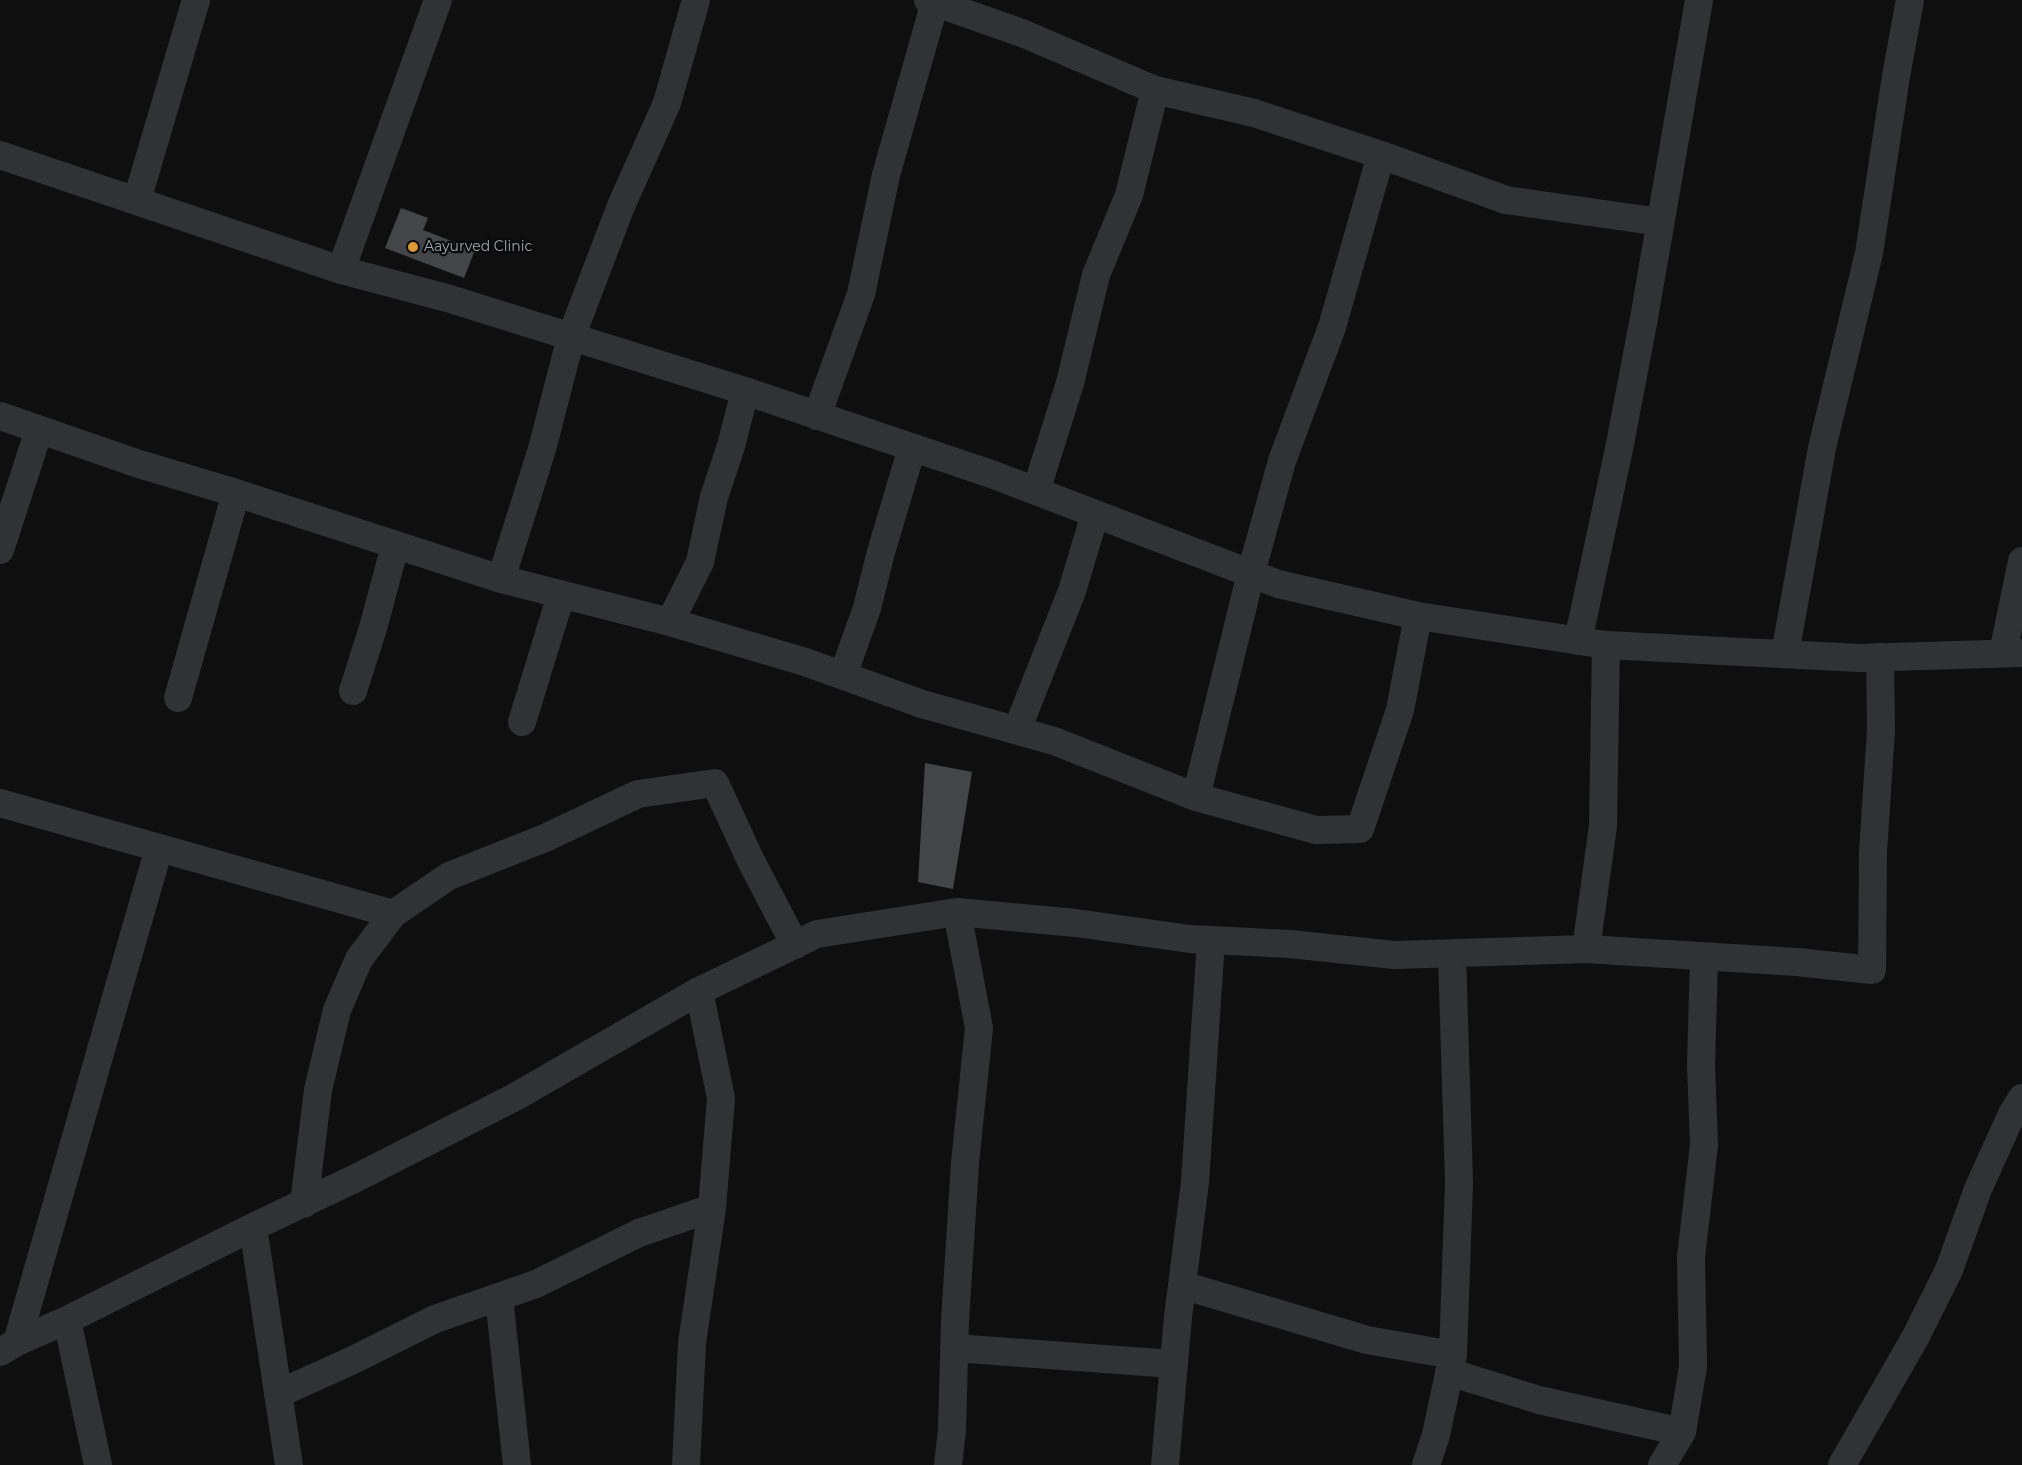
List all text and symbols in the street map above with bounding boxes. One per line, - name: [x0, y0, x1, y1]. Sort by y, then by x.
- place label: Aayurved Clinic: [424, 239, 532, 255]
- marker: Aayurved Clinic: [406, 240, 420, 254]

